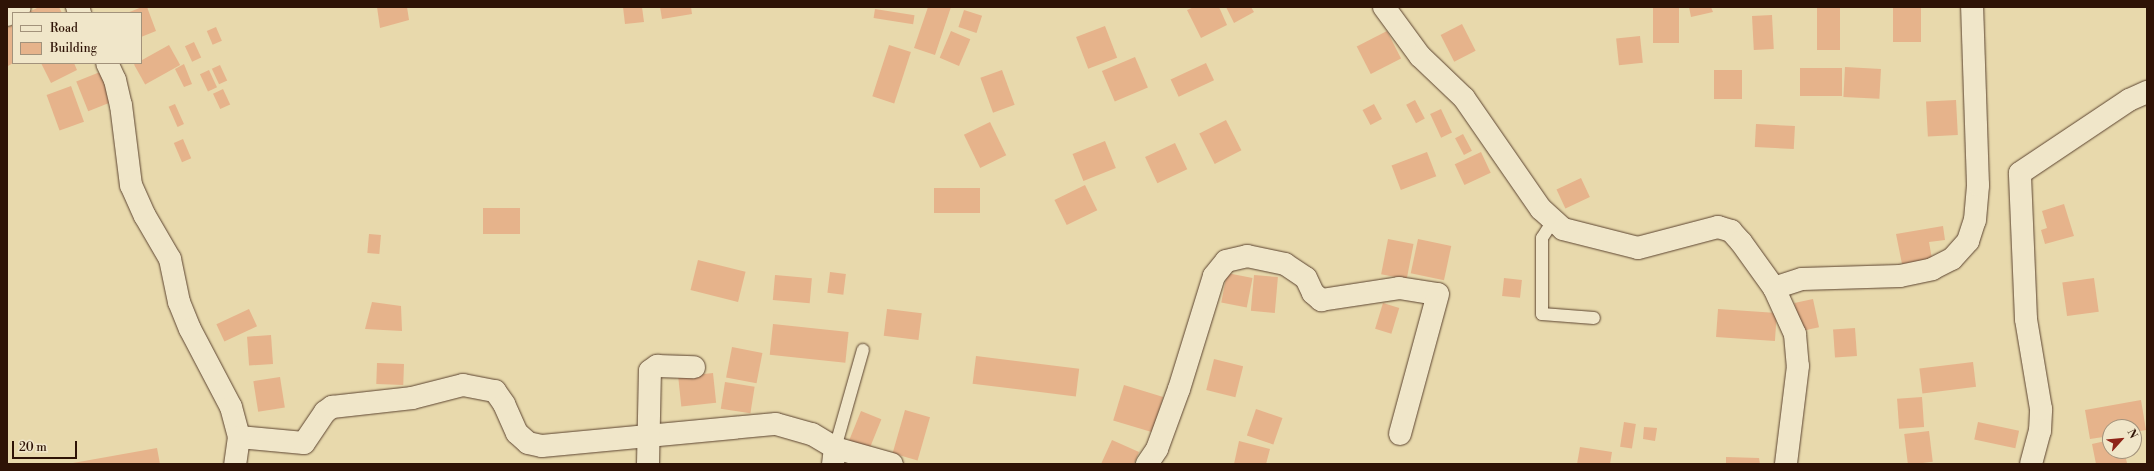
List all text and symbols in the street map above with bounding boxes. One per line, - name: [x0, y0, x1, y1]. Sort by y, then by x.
- legend: [12, 12, 142, 64]
- text: Road: [50, 21, 78, 36]
- text: Building: [50, 41, 97, 56]
- north arrow: [2102, 419, 2142, 459]
- text: N: [2124, 427, 2140, 441]
- scale bar: [14, 433, 79, 459]
- text: 20 m: [19, 440, 47, 455]

